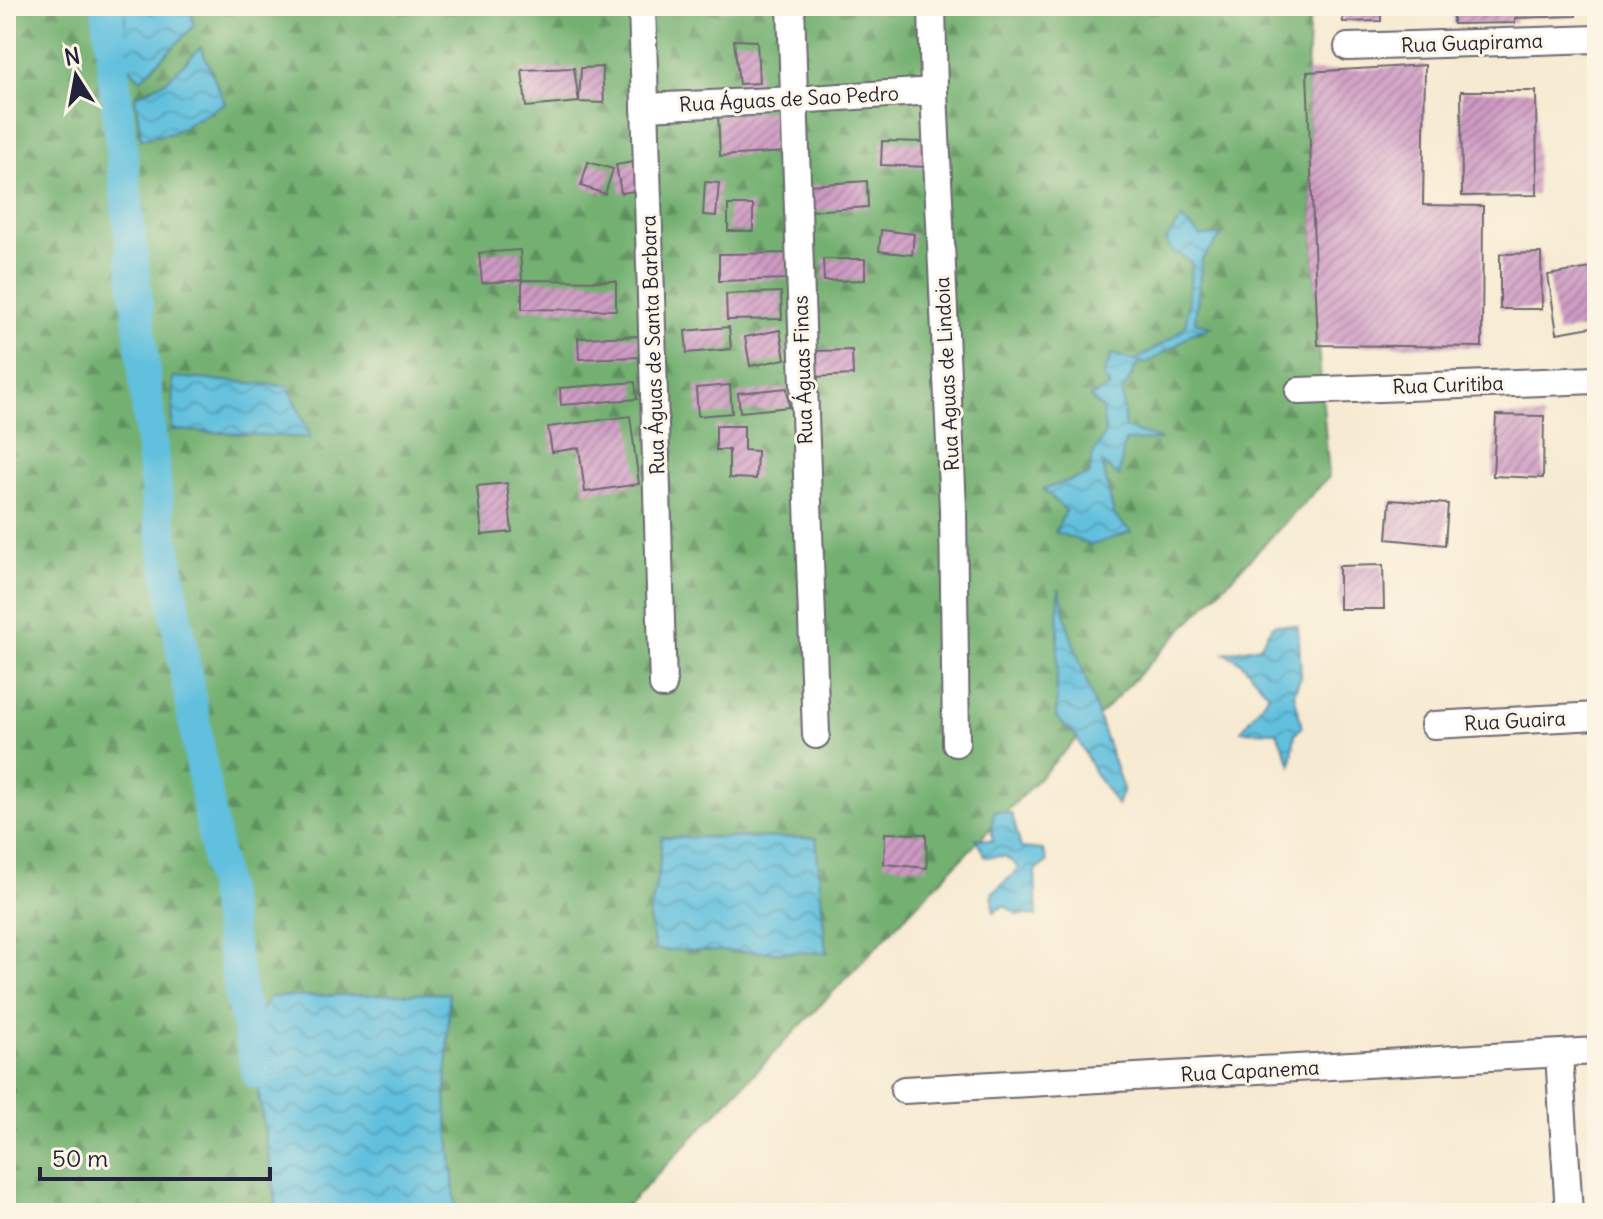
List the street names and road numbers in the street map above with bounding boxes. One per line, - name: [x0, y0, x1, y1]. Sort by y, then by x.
- street label: Rua Guapirama: [1401, 28, 1543, 57]
- street label: Rua Águas de Sao Pedro: [679, 80, 899, 117]
- street label: Rua Águas de Santa Barbara: [635, 215, 670, 475]
- street label: Rua Aguas de Lindoia: [929, 276, 964, 472]
- street label: Rua Águas Finas: [787, 295, 818, 445]
- street label: Rua Curitiba: [1392, 370, 1504, 399]
- street label: Rua Guaira: [1464, 705, 1566, 736]
- street label: Rua Capanema: [1180, 1054, 1320, 1087]

